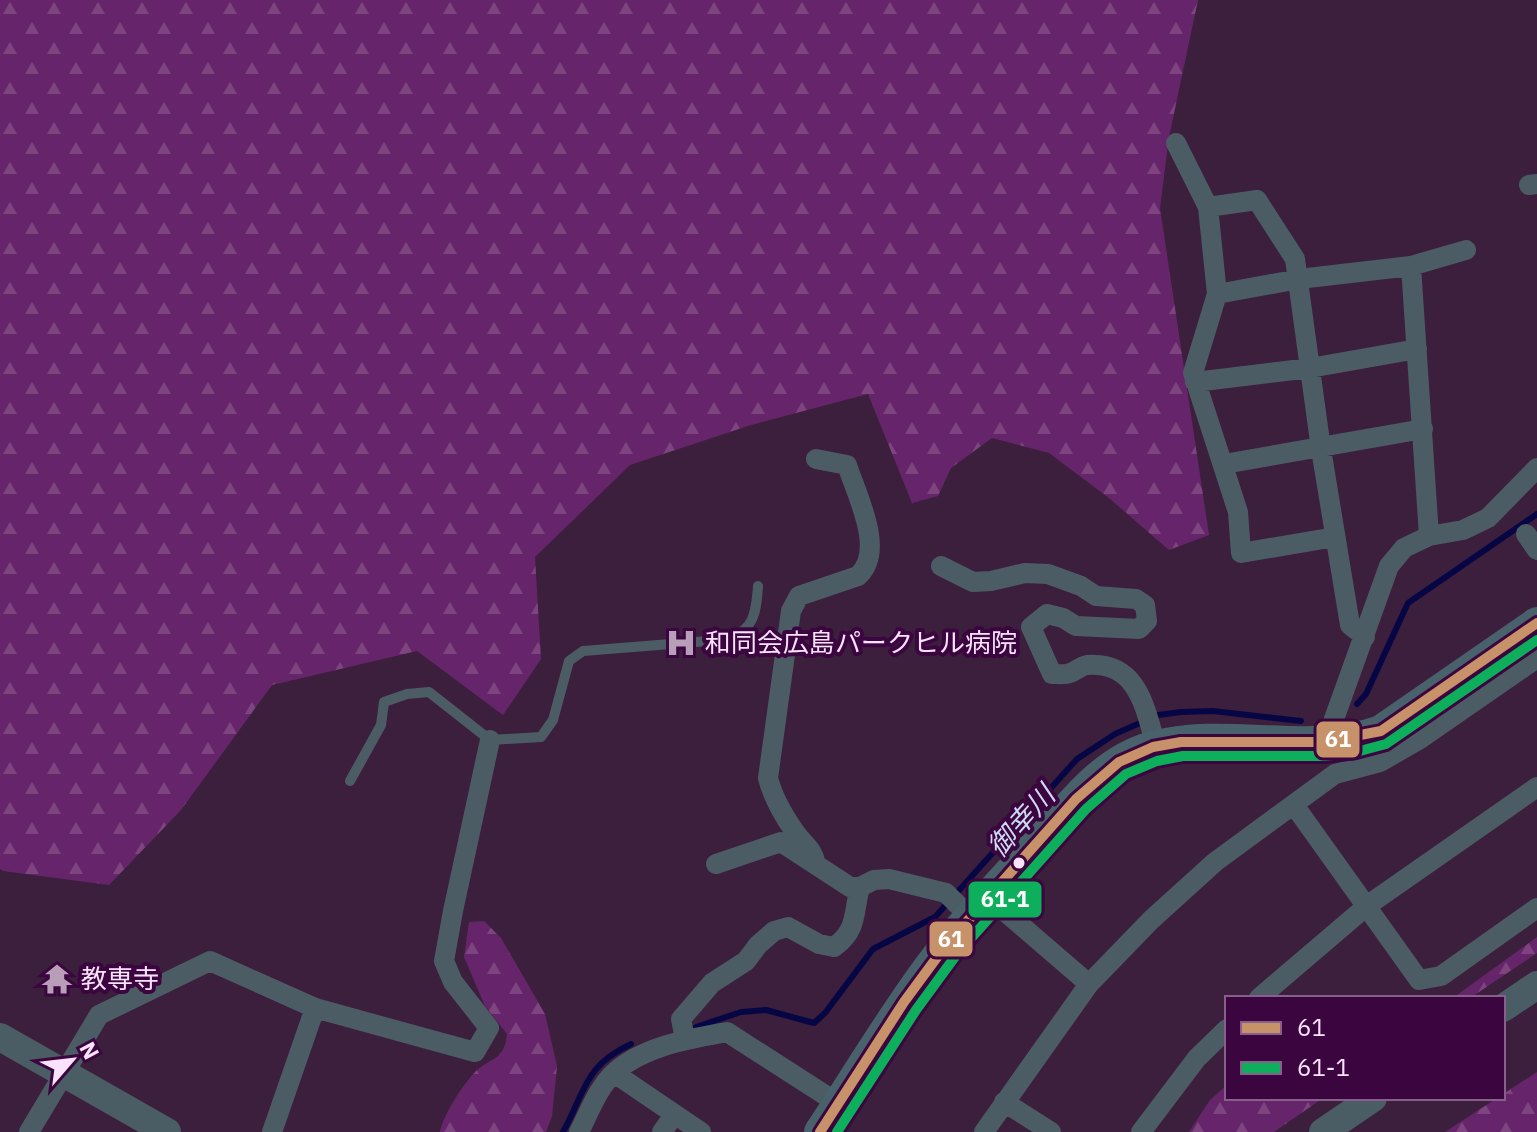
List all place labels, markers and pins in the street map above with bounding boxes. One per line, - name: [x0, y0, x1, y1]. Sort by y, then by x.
- place label: 和同会広島パークヒル病院: [705, 625, 1017, 659]
- hospital icon: 和同会広島パークヒル病院: [664, 626, 698, 660]
- unlabelled marker: [1011, 855, 1027, 871]
- place label: 教専寺: [81, 961, 159, 995]
- temple icon: 教専寺: [40, 962, 74, 996]

